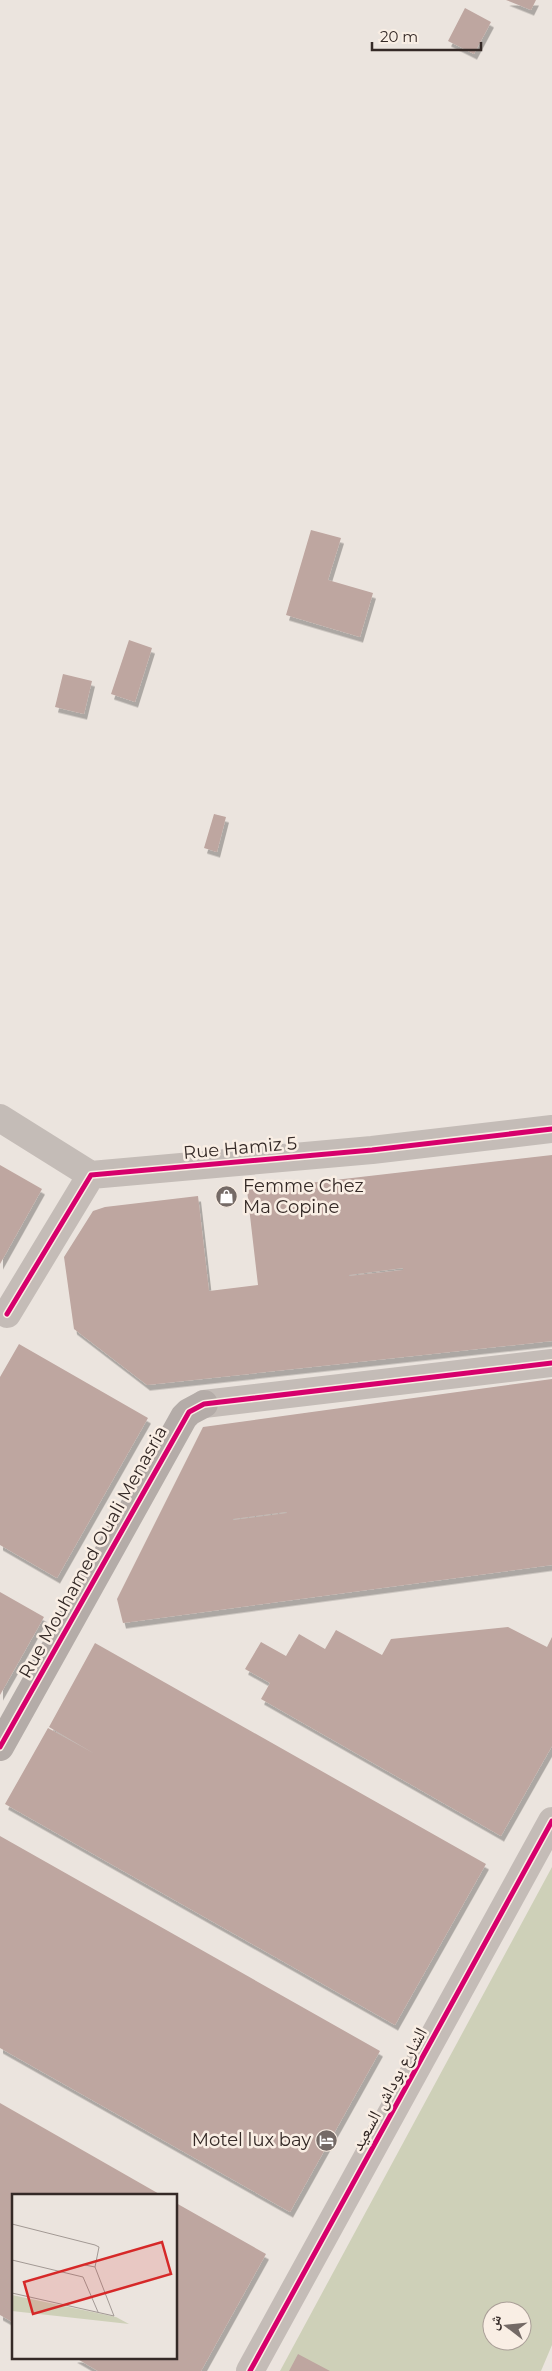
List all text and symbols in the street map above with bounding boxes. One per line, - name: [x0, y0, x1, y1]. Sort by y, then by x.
- scale bar: [372, 20, 481, 52]
- text: 20 m: [380, 27, 418, 46]
- street label: Rue Hamiz 5: [182, 1132, 298, 1164]
- place label: Femme Chez Ma Copine: [243, 1175, 364, 1218]
- shop icon: Femme Chez Ma Copine: [215, 1184, 239, 1208]
- street label: Rue Mouhamed Ouali Menasria: [14, 1422, 172, 1682]
- street label: الشارع بوداش السعيد: [346, 2023, 432, 2155]
- hotel icon: Motel lux bay: [315, 2128, 339, 2152]
- place label: Motel lux bay: [192, 2129, 311, 2151]
- inset map: [12, 2194, 178, 2358]
- north arrow: [482, 2301, 532, 2351]
- text: ش: [484, 2313, 505, 2332]

